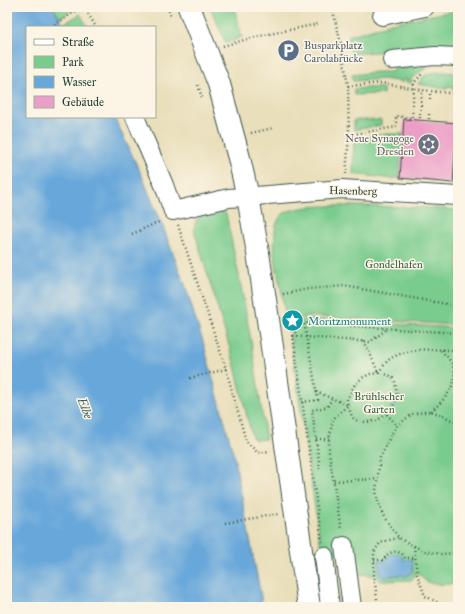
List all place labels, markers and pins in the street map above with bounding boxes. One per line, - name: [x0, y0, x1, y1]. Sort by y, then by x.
- parking icon: Busparkplatz Carolabrücke: [276, 38, 302, 64]
- place label: Busparkplatz Carolabrücke: [304, 39, 363, 65]
- synagogue icon: Neue Synagoge Dresden: [416, 131, 442, 157]
- place label: Neue Synagoge Dresden: [345, 132, 414, 158]
- place icon: Moritzmonument: [280, 308, 306, 334]
- place label: Moritzmonument: [308, 315, 391, 328]

